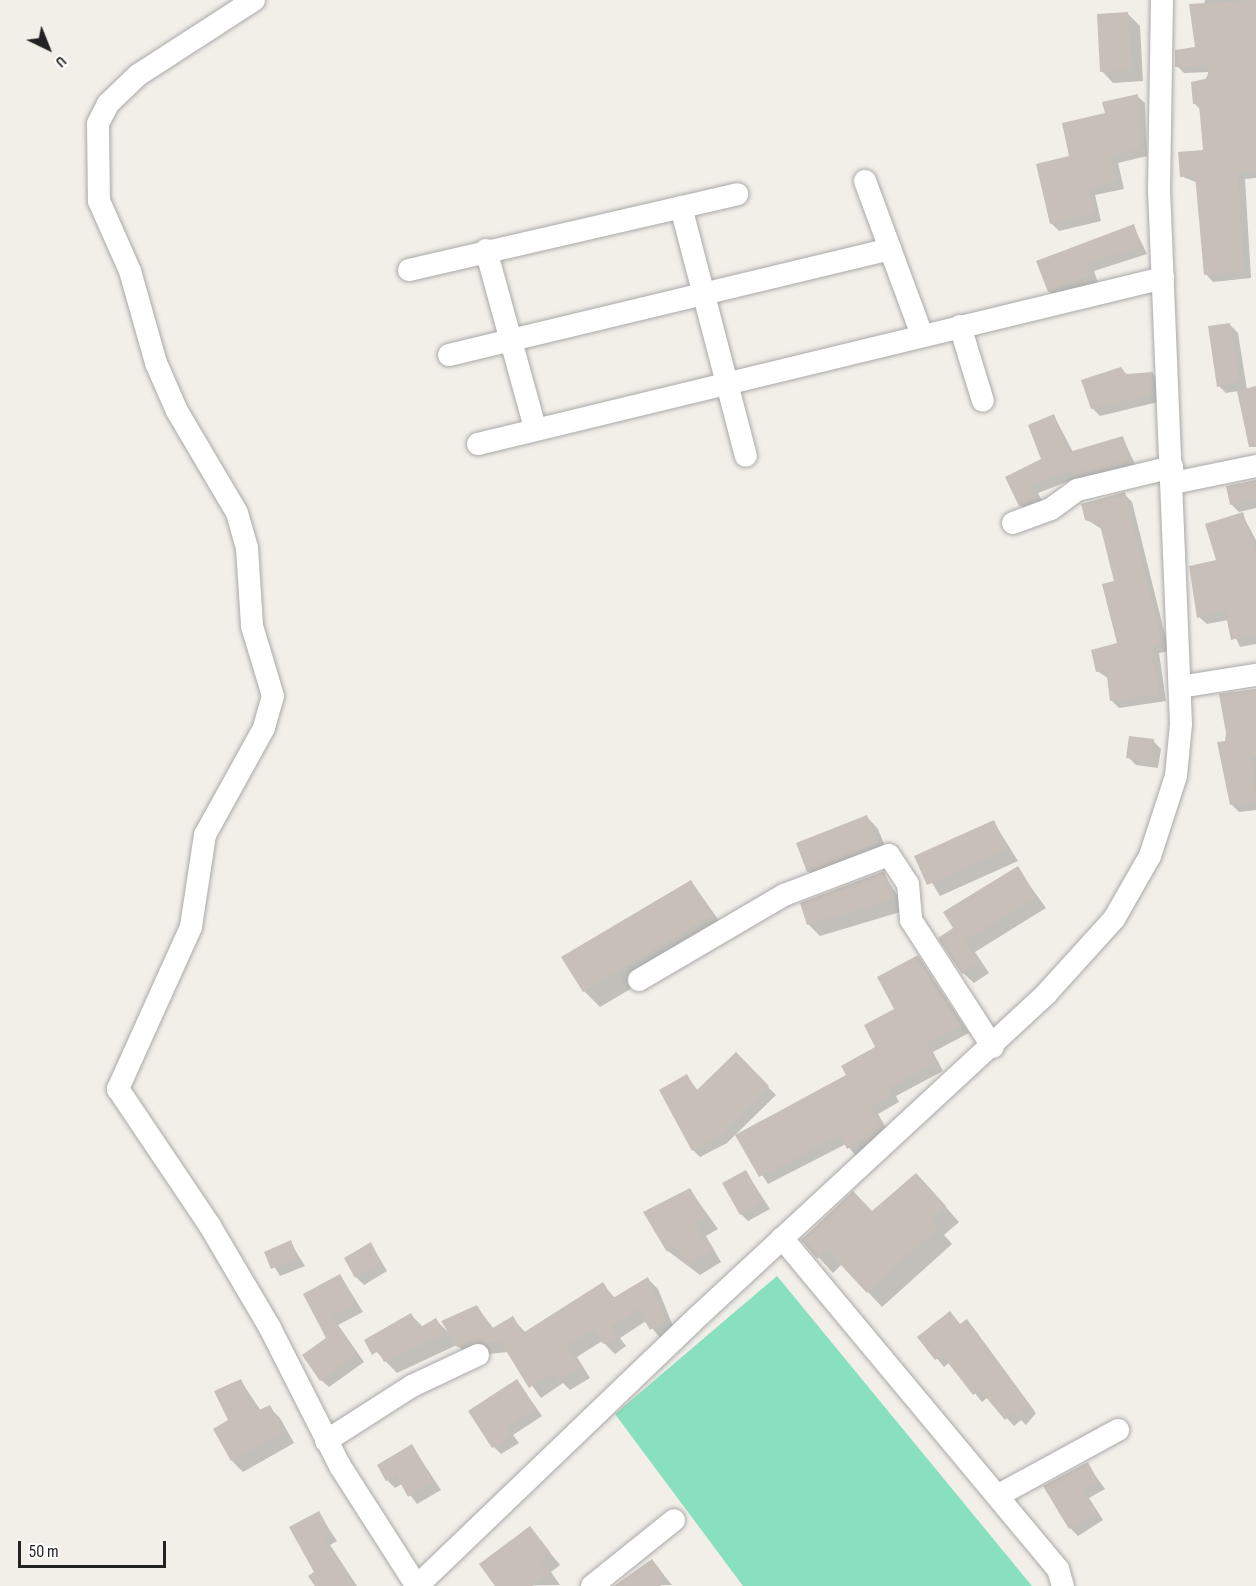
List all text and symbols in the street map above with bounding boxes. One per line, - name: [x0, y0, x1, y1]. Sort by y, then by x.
- north arrow: [18, 18, 78, 78]
- text: U: [51, 52, 70, 71]
- scale bar: [21, 1529, 170, 1567]
- text: 50 m: [29, 1541, 59, 1562]

